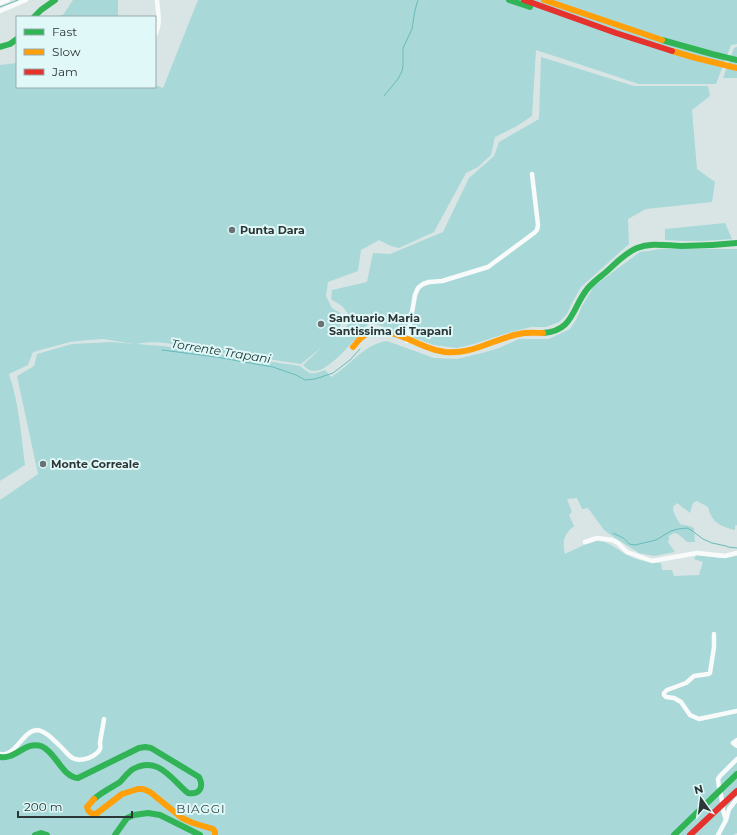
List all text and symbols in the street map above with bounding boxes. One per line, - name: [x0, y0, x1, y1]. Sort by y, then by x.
- legend: [16, 16, 156, 88]
- text: Fast: [52, 24, 77, 39]
- text: Slow: [52, 44, 81, 59]
- text: Jam: [51, 64, 78, 79]
- place label: Punta Dara: [240, 223, 305, 237]
- marker: Punta Dara: [227, 225, 237, 235]
- place label: Santuario Maria Santissima di Trapani: [329, 311, 452, 338]
- marker: Santuario Maria Santissima di Trapani: [316, 319, 326, 329]
- water label: Torrente Trapani: [170, 336, 273, 366]
- place label: Monte Correale: [51, 457, 139, 471]
- marker: Monte Correale: [38, 459, 48, 469]
- north arrow: [681, 779, 721, 819]
- text: N: [693, 781, 705, 797]
- scale bar: [18, 793, 132, 819]
- text: 200 m: [24, 799, 63, 814]
- district label: BIAGGI: [176, 801, 226, 816]

